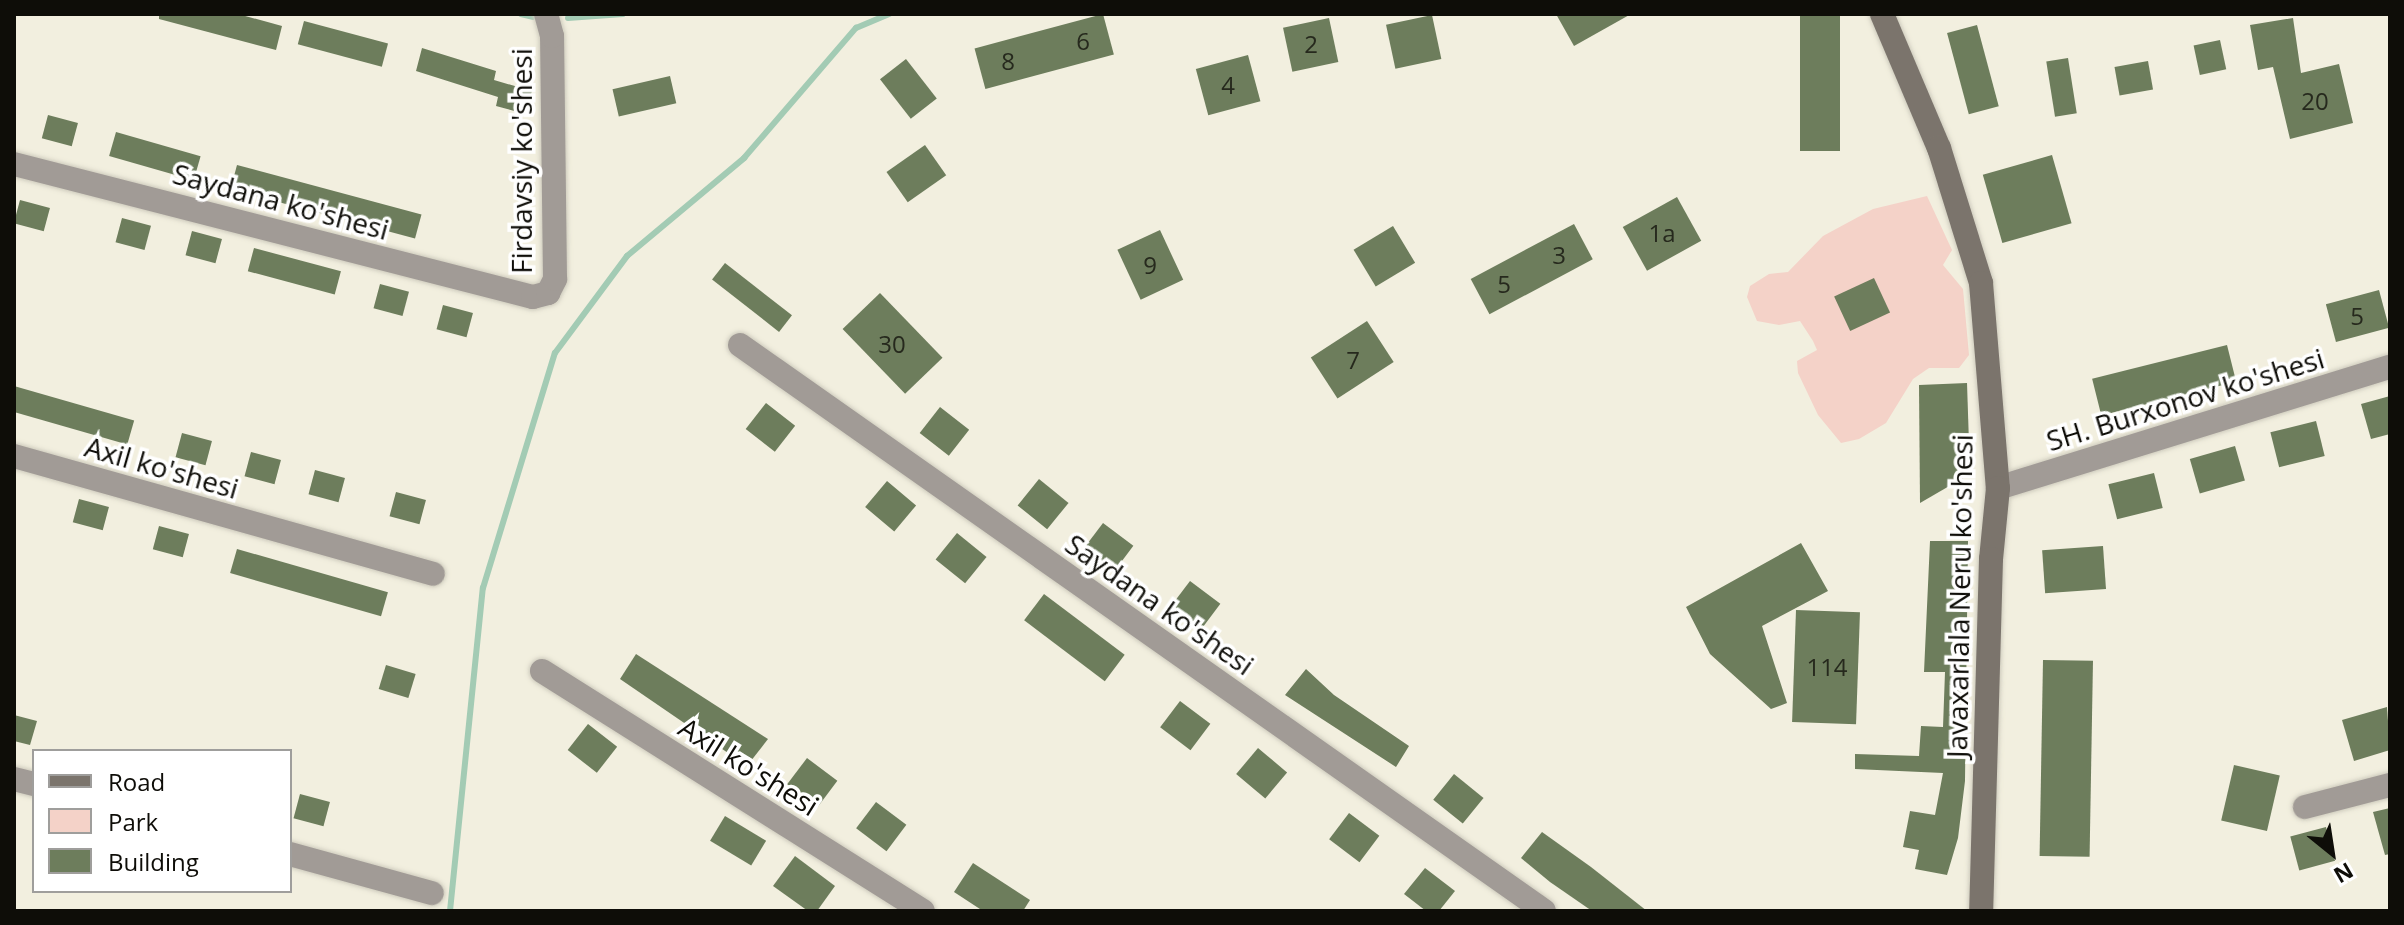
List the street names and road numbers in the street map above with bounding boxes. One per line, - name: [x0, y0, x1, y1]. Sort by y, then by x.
- street label: Firdavsiy ko'shesi: [504, 48, 538, 274]
- street label: Saydana ko'shesi: [169, 156, 393, 246]
- street label: SH. Burxonov ko'shesi: [2042, 341, 2328, 457]
- street label: Axil ko'shesi: [81, 429, 243, 505]
- street label: Javaxarlala Neru ko'shesi: [1939, 434, 1979, 758]
- street label: Saydana ko'shesi: [1059, 527, 1261, 681]
- street label: Axil ko'shesi: [673, 710, 825, 822]

